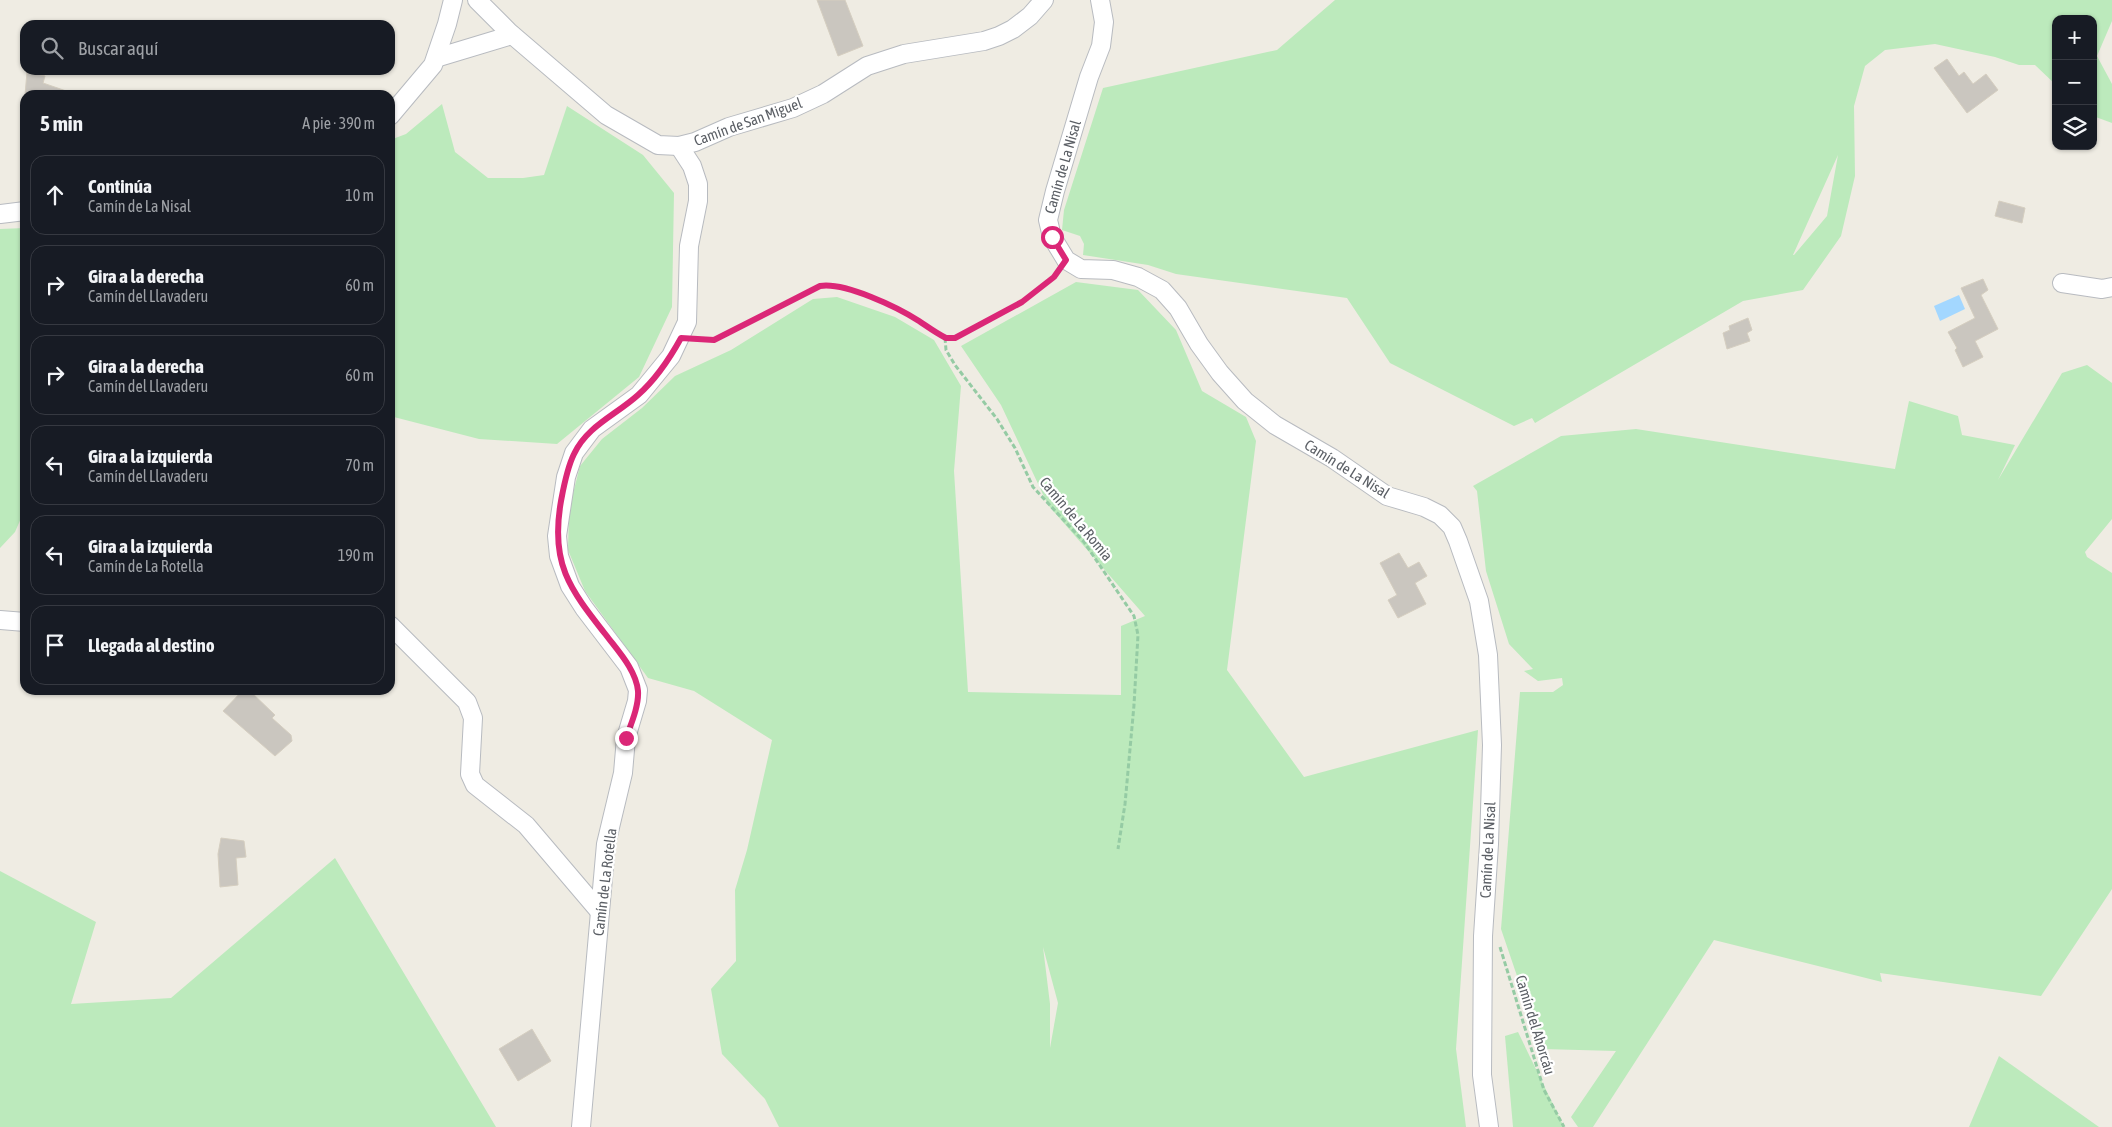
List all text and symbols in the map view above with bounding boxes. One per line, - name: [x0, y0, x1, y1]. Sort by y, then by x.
- map controls: [2052, 15, 2097, 150]
- button: +: [2052, 15, 2097, 60]
- search box: [20, 20, 395, 75]
- icon: search: [38, 34, 66, 62]
- text: Buscar aquí: [78, 37, 158, 59]
- button: −: [2052, 60, 2097, 105]
- street label: Camín de San Miguel: [691, 94, 804, 149]
- button: layers: [2052, 105, 2097, 150]
- text: 5 min: [40, 111, 83, 135]
- text: A pie · 390 m: [302, 114, 375, 132]
- street label: Camín de La Nisal: [1041, 118, 1084, 216]
- text: Continúa: [88, 175, 152, 197]
- icon: ahead: [41, 181, 69, 209]
- text: 10 m: [345, 186, 374, 204]
- text: Camín de La Nisal: [88, 197, 191, 215]
- route start: [1041, 226, 1064, 249]
- text: Gira a la derecha: [88, 265, 204, 287]
- icon: right: [41, 271, 69, 299]
- text: 60 m: [345, 276, 374, 294]
- text: Camín del Llavaderu: [88, 287, 208, 305]
- text: Gira a la derecha: [88, 355, 204, 377]
- icon: right: [41, 361, 69, 389]
- text: 60 m: [345, 366, 374, 384]
- text: Camín del Llavaderu: [88, 377, 208, 395]
- street label: Camín de La Nisal: [1302, 436, 1393, 501]
- text: Gira a la izquierda: [88, 445, 213, 467]
- icon: left: [41, 451, 69, 479]
- text: 70 m: [345, 456, 374, 474]
- text: Camín del Llavaderu: [88, 467, 208, 485]
- street label: Camín de La Romia: [1036, 473, 1116, 564]
- text: Gira a la izquierda: [88, 535, 213, 557]
- icon: left: [41, 541, 69, 569]
- text: 190 m: [338, 546, 374, 564]
- text: Camín de La Rotella: [88, 557, 204, 575]
- icon: arrive: [41, 631, 69, 659]
- text: Llegada al destino: [88, 634, 215, 656]
- route end: [615, 727, 638, 750]
- street label: Camín de La Nisal: [1476, 801, 1499, 899]
- street label: Camín de La Rotella: [589, 827, 620, 937]
- street label: Camín del Ahorcáu: [1512, 973, 1559, 1077]

